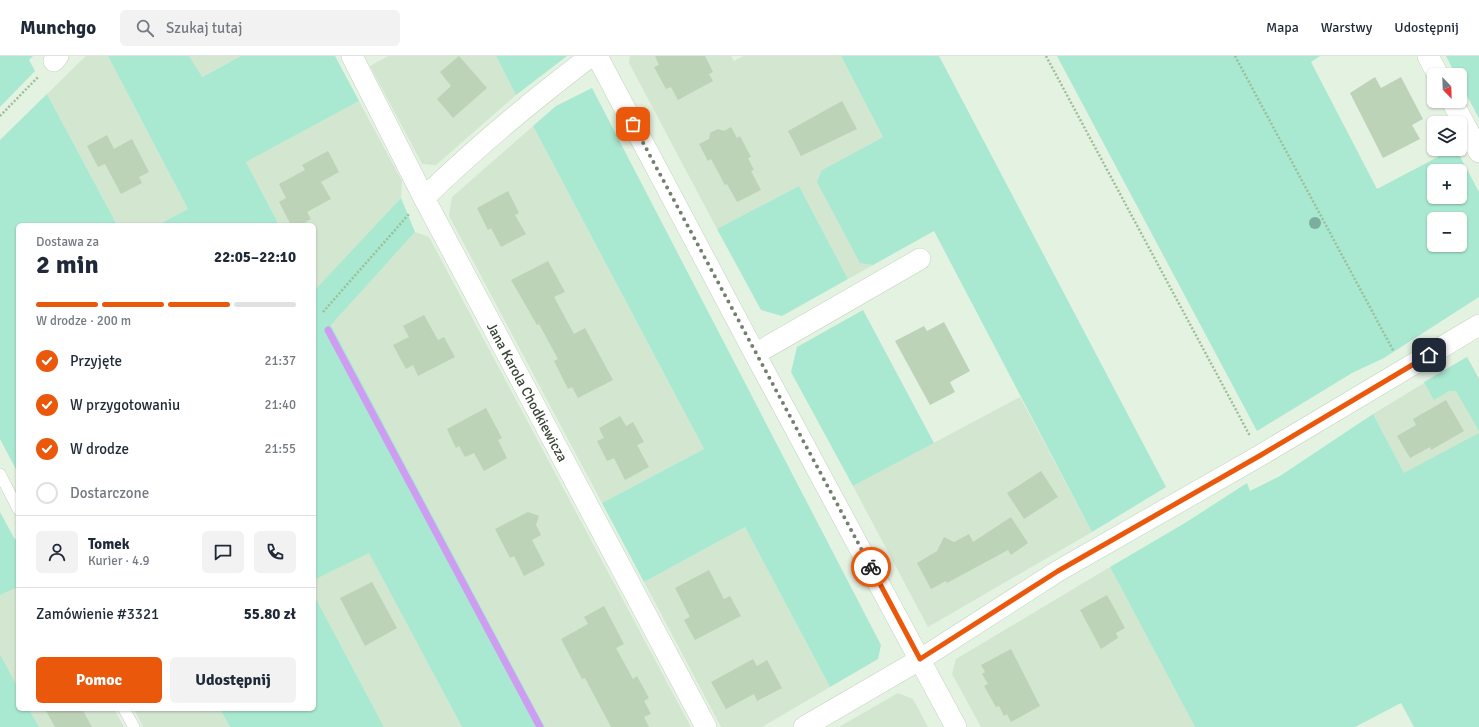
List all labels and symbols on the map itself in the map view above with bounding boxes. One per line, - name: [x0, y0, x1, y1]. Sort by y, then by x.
- north arrow: [1427, 68, 1467, 108]
- pin: [616, 107, 650, 141]
- street label: Jana Karola Chodkiewicza: [483, 319, 571, 464]
- pin: [1412, 338, 1446, 372]
- courier: [851, 547, 891, 587]

